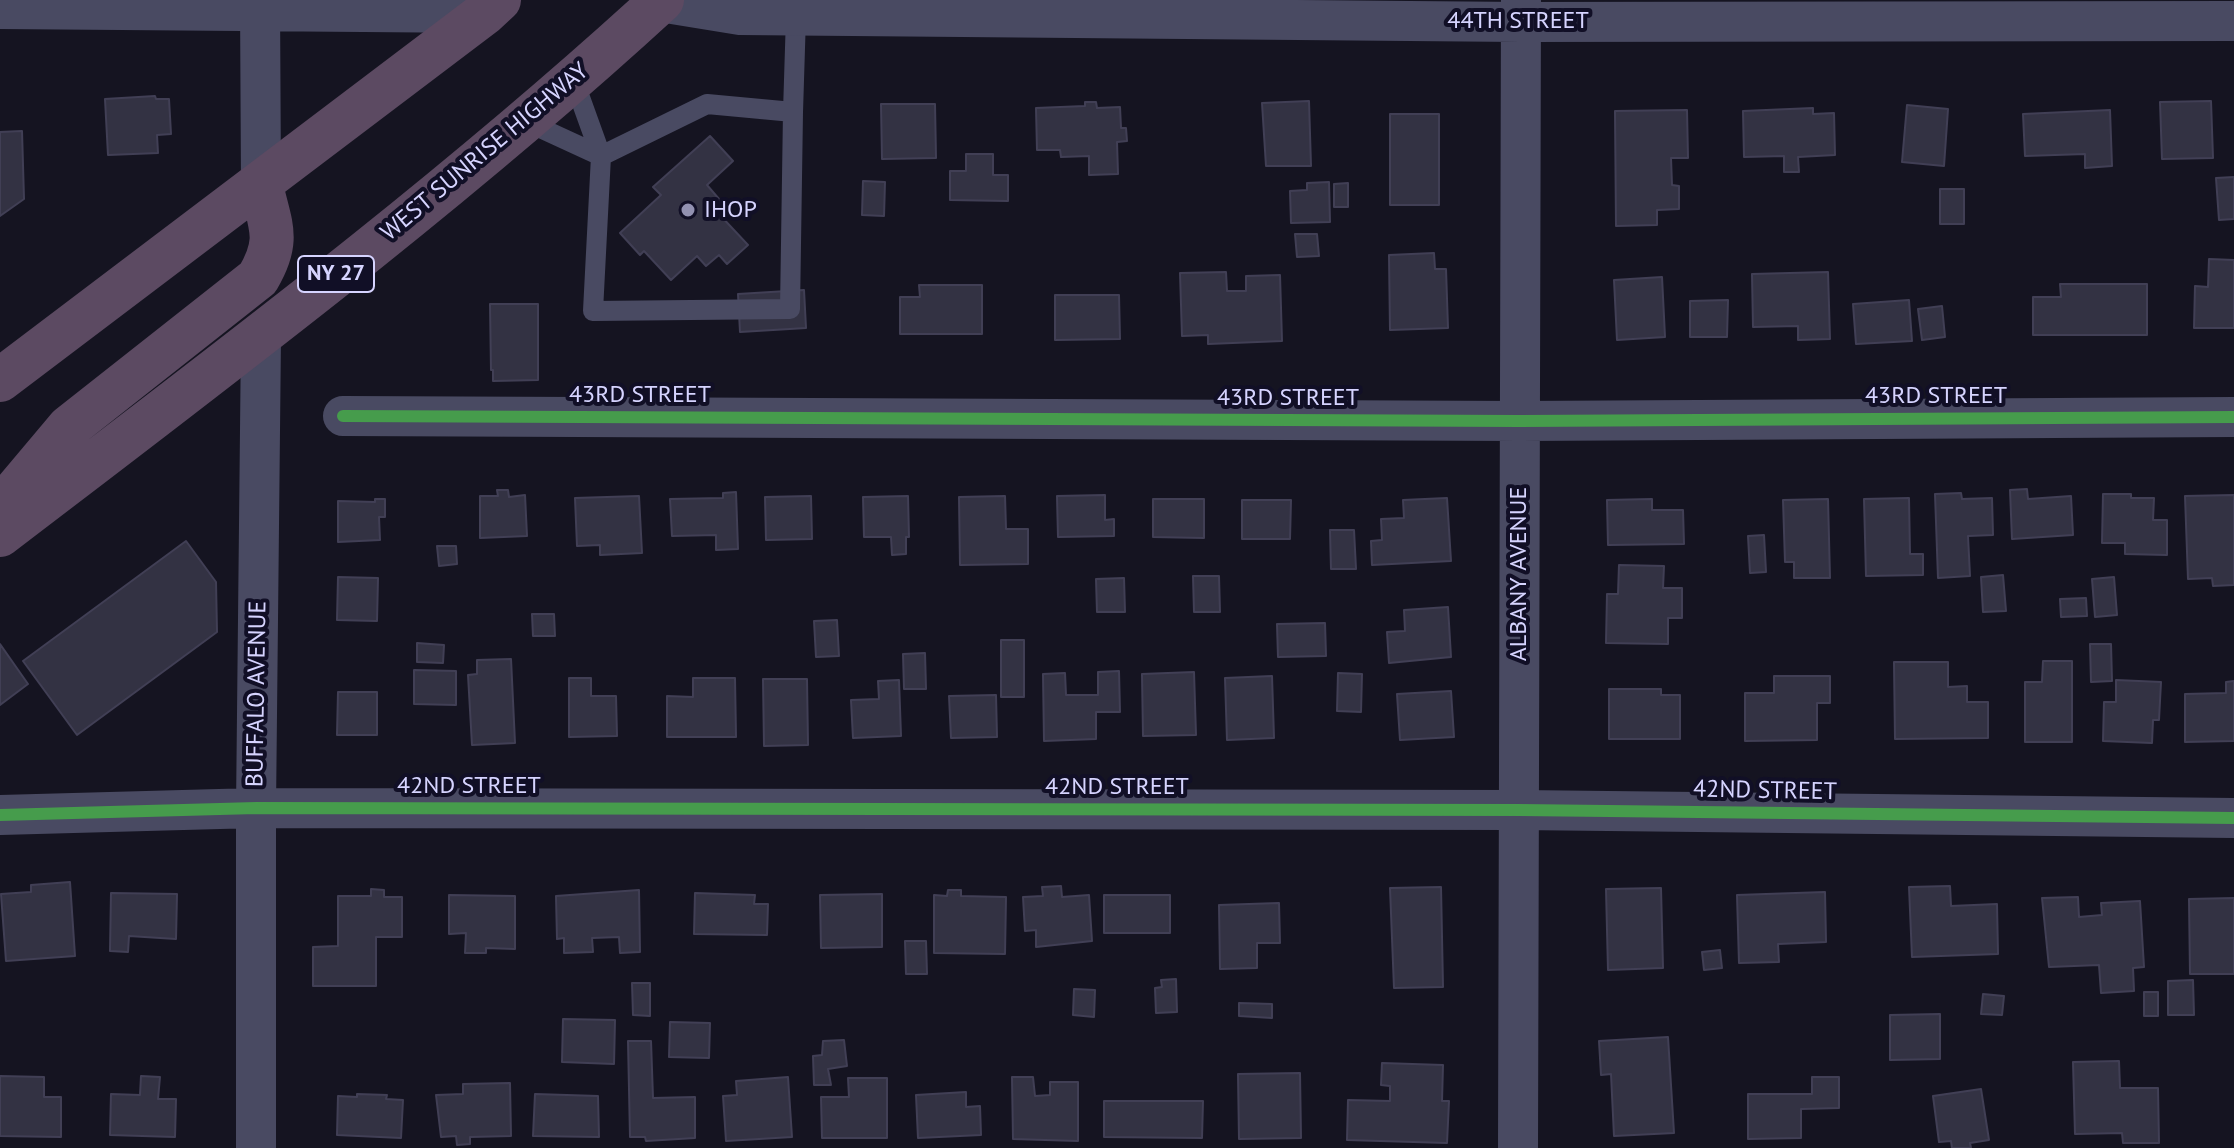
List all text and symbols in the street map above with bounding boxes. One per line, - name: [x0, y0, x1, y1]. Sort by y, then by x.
- street label: 44TH STREET: [1447, 7, 1589, 35]
- street label: WEST SUNRISE HIGHWAY: [375, 57, 595, 247]
- place label: IHOP: [704, 196, 757, 224]
- marker: IHOP: [679, 201, 697, 219]
- road number: NY 27: [298, 256, 374, 292]
- street label: 43RD STREET: [569, 381, 711, 409]
- street label: 43RD STREET: [1865, 382, 2007, 410]
- street label: 43RD STREET: [1217, 384, 1359, 412]
- street label: ALBANY AVENUE: [1505, 487, 1533, 661]
- street label: BUFFALO AVENUE: [241, 601, 273, 787]
- street label: 42ND STREET: [397, 772, 541, 800]
- street label: 42ND STREET: [1045, 773, 1189, 801]
- street label: 42ND STREET: [1693, 775, 1837, 807]

